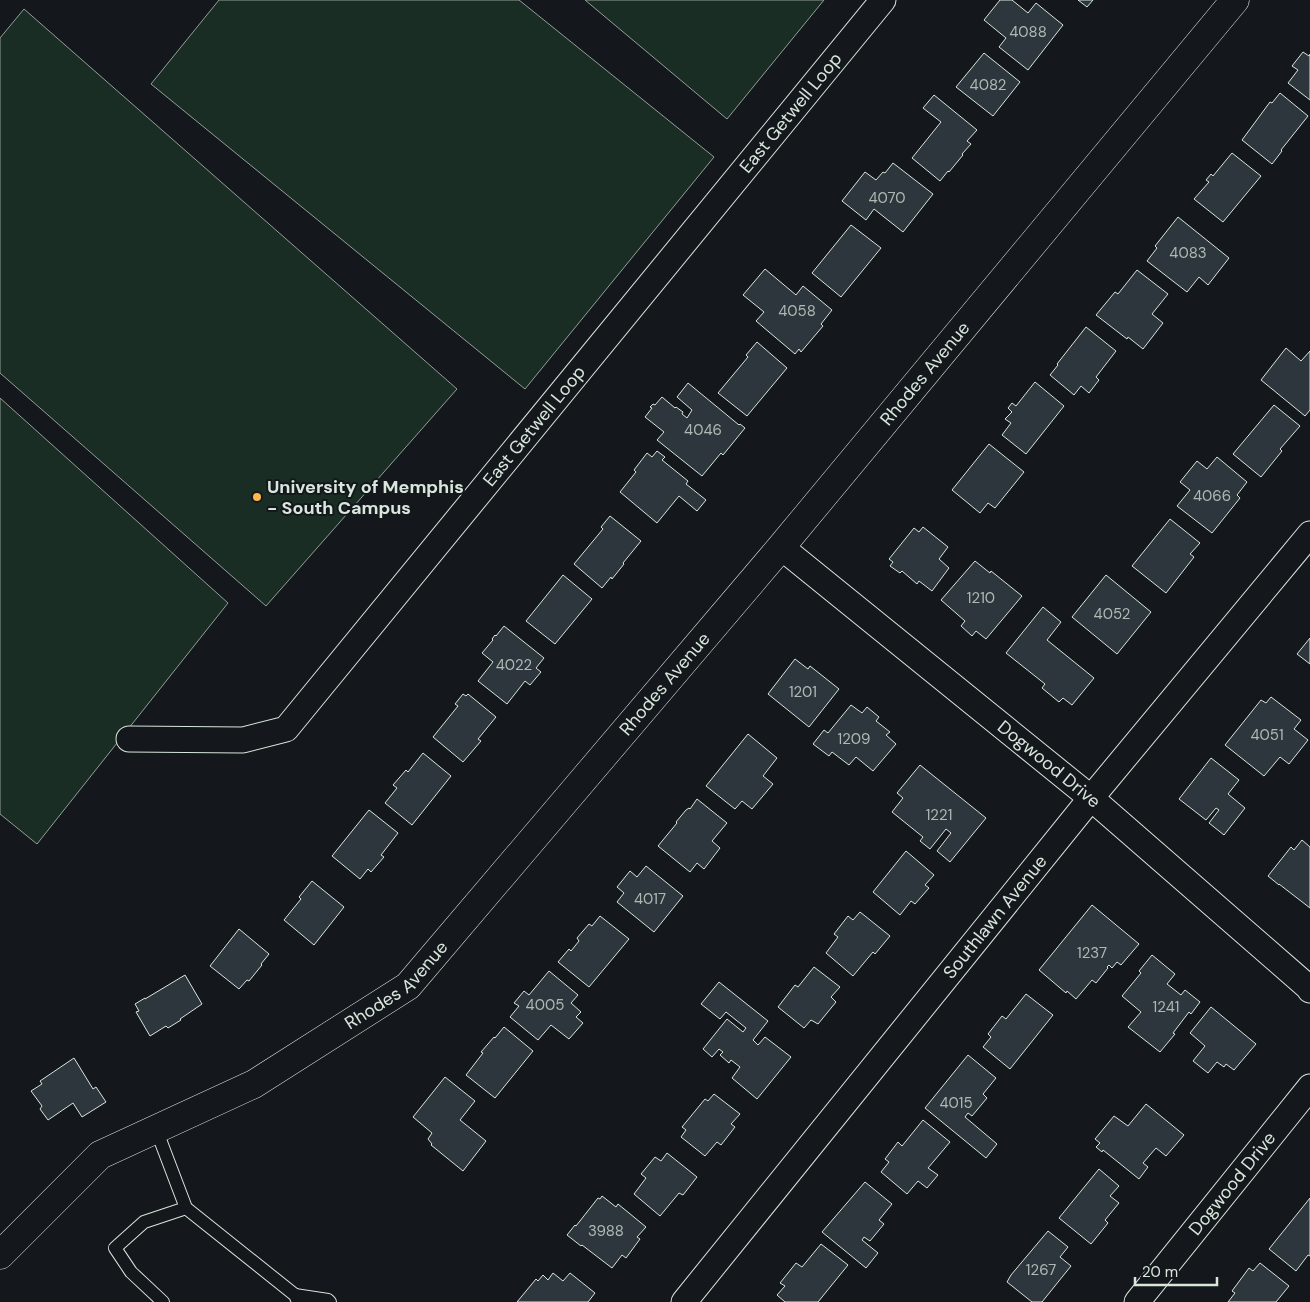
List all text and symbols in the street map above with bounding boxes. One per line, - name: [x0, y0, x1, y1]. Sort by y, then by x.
- house number: 4088: [1009, 22, 1047, 42]
- street label: East Getwell Loop: [734, 47, 847, 178]
- house number: 4082: [970, 75, 1006, 95]
- house number: 4070: [868, 188, 906, 208]
- house number: 4083: [1169, 243, 1207, 263]
- house number: 4058: [778, 301, 816, 321]
- street label: Rhodes Avenue: [875, 317, 975, 431]
- street label: East Getwell Loop: [478, 361, 591, 491]
- house number: 4046: [684, 420, 722, 440]
- place label: University of Memphis - South Campus: [267, 475, 464, 520]
- house number: 4066: [1193, 486, 1231, 506]
- marker: University of Memphis - South Campus: [251, 491, 263, 503]
- house number: 1210: [967, 588, 995, 608]
- house number: 4052: [1094, 604, 1130, 624]
- street label: Rhodes Avenue: [614, 627, 715, 741]
- house number: 4022: [496, 655, 532, 675]
- house number: 1201: [789, 682, 817, 702]
- street label: Dogwood Drive: [993, 715, 1106, 813]
- house number: 4051: [1250, 725, 1284, 745]
- house number: 1209: [838, 729, 870, 749]
- house number: 1221: [926, 805, 952, 825]
- street label: Southlawn Avenue: [938, 850, 1052, 984]
- house number: 4017: [634, 889, 666, 909]
- street label: Rhodes Avenue: [340, 936, 453, 1035]
- house number: 1237: [1077, 943, 1107, 963]
- house number: 4005: [526, 995, 564, 1015]
- house number: 1241: [1153, 997, 1179, 1017]
- house number: 4015: [939, 1093, 973, 1113]
- street label: Dogwood Drive: [1183, 1127, 1281, 1240]
- house number: 3988: [588, 1221, 624, 1241]
- scale bar: [1135, 1254, 1218, 1286]
- house number: 1267: [1026, 1260, 1056, 1280]
- text: 20 m: [1142, 1262, 1178, 1282]

